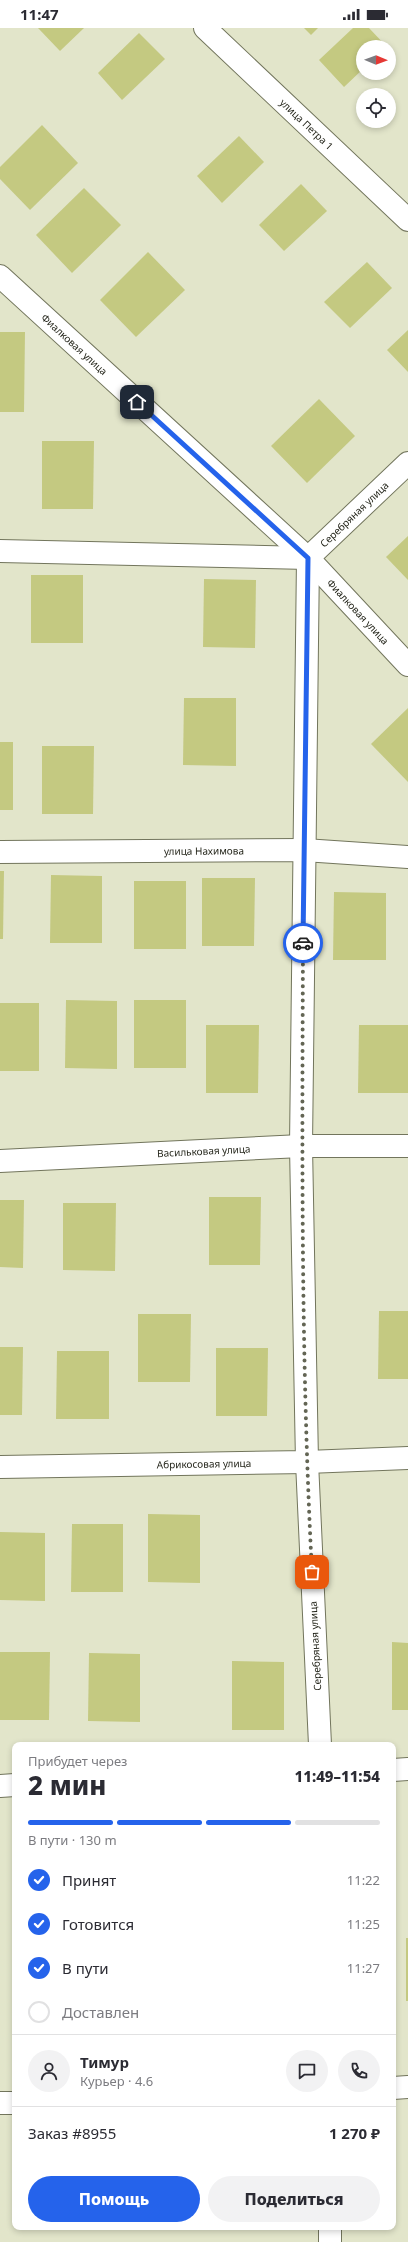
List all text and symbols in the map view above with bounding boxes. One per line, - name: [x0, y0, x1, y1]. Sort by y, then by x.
- text: 11:47: [20, 4, 59, 24]
- north arrow: [356, 40, 396, 80]
- map controls: [356, 40, 396, 128]
- button: locate: [356, 88, 396, 128]
- street label: улица Петра 1: [277, 96, 336, 153]
- street label: Фиалковая улица: [38, 310, 111, 378]
- pin: [120, 385, 154, 419]
- icon: home: [126, 391, 148, 413]
- street label: Серебряная улица: [317, 478, 391, 550]
- street label: Фиалковая улица: [324, 576, 392, 647]
- street label: улица Нахимова: [164, 843, 244, 858]
- courier: [283, 923, 323, 963]
- icon: car: [292, 932, 314, 954]
- street label: Васильковая улица: [157, 1142, 251, 1160]
- street label: Абрикосовая улица: [157, 1456, 251, 1471]
- pin: [295, 1555, 329, 1589]
- icon: bag: [301, 1561, 323, 1583]
- street label: Серебряная улица: [306, 1601, 324, 1691]
- text: Прибудет через: [28, 1752, 127, 1770]
- text: 11:49–11:54: [295, 1766, 380, 1786]
- text: 2 мин: [28, 1767, 106, 1803]
- text: В пути · 130 m: [28, 1831, 117, 1849]
- icon: check: [28, 1869, 50, 1891]
- text: Принят: [62, 1870, 116, 1890]
- text: 11:22: [347, 1871, 380, 1889]
- icon: check: [28, 1913, 50, 1935]
- text: Готовится: [62, 1914, 134, 1934]
- text: 11:25: [347, 1915, 380, 1933]
- icon: check: [28, 1957, 50, 1979]
- text: В пути: [62, 1958, 109, 1978]
- text: 11:27: [347, 1959, 380, 1977]
- text: Доставлен: [62, 2002, 139, 2022]
- button: person: [28, 2050, 70, 2092]
- button: chat: [286, 2050, 328, 2092]
- button: phone: [338, 2050, 380, 2092]
- text: Тимур: [80, 2052, 129, 2072]
- text: Курьер · 4.6: [80, 2072, 153, 2090]
- text: Заказ #8955: [28, 2123, 116, 2143]
- text: 1 270 ₽: [329, 2123, 380, 2143]
- button: Помощь: [28, 2176, 200, 2222]
- button: Поделиться: [208, 2176, 380, 2222]

